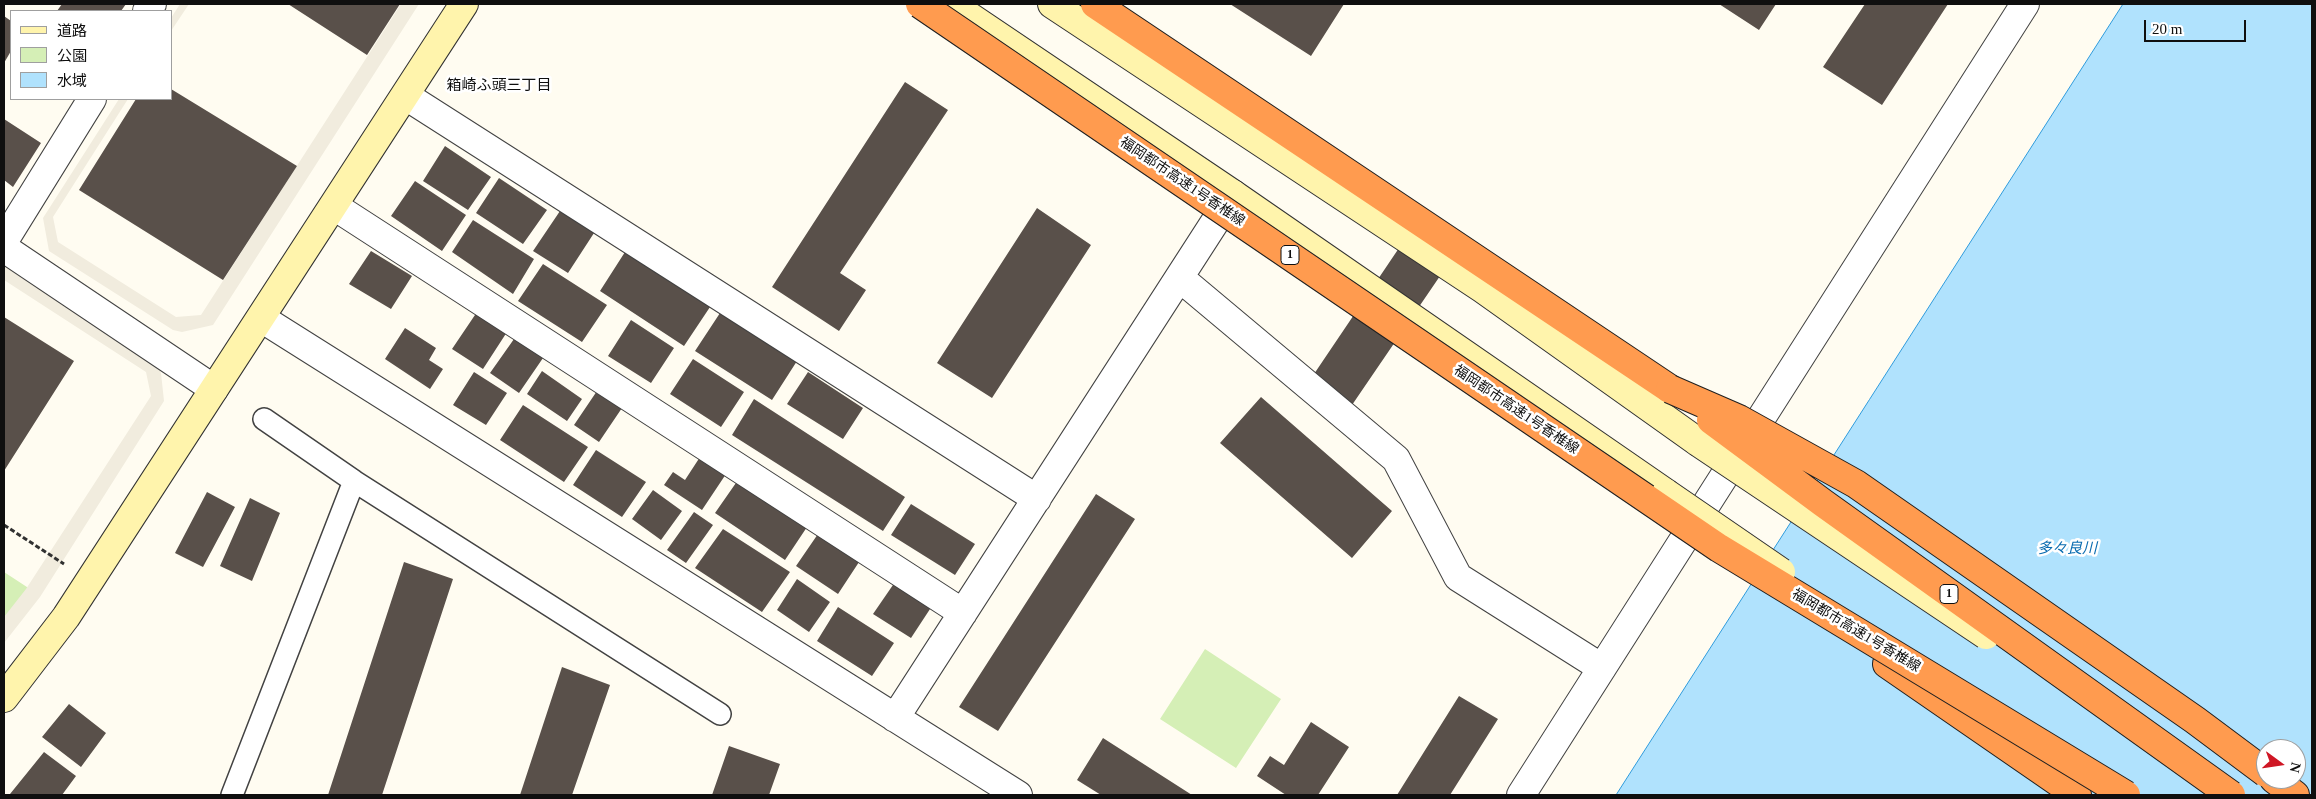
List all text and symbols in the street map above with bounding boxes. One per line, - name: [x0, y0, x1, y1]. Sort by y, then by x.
- legend: [10, 10, 172, 100]
- scale bar: [2146, 10, 2248, 42]
- text: 20 m: [2152, 21, 2182, 37]
- text: 道路: [57, 23, 87, 39]
- text: 公園: [57, 48, 87, 64]
- text: 水域: [57, 73, 87, 89]
- district label: 箱崎ふ頭三丁目: [447, 77, 551, 95]
- street label: 福岡都市高速1号香椎線: [1116, 134, 1248, 230]
- road number: 1: [1281, 246, 1299, 264]
- street label: 福岡都市高速1号香椎線: [1450, 362, 1582, 458]
- water label: 多々良川: [2037, 540, 2097, 558]
- road number: 1: [1940, 584, 1958, 604]
- street label: 福岡都市高速1号香椎線: [1789, 586, 1923, 676]
- north arrow: [2256, 739, 2306, 789]
- text: N: [2287, 761, 2304, 774]

